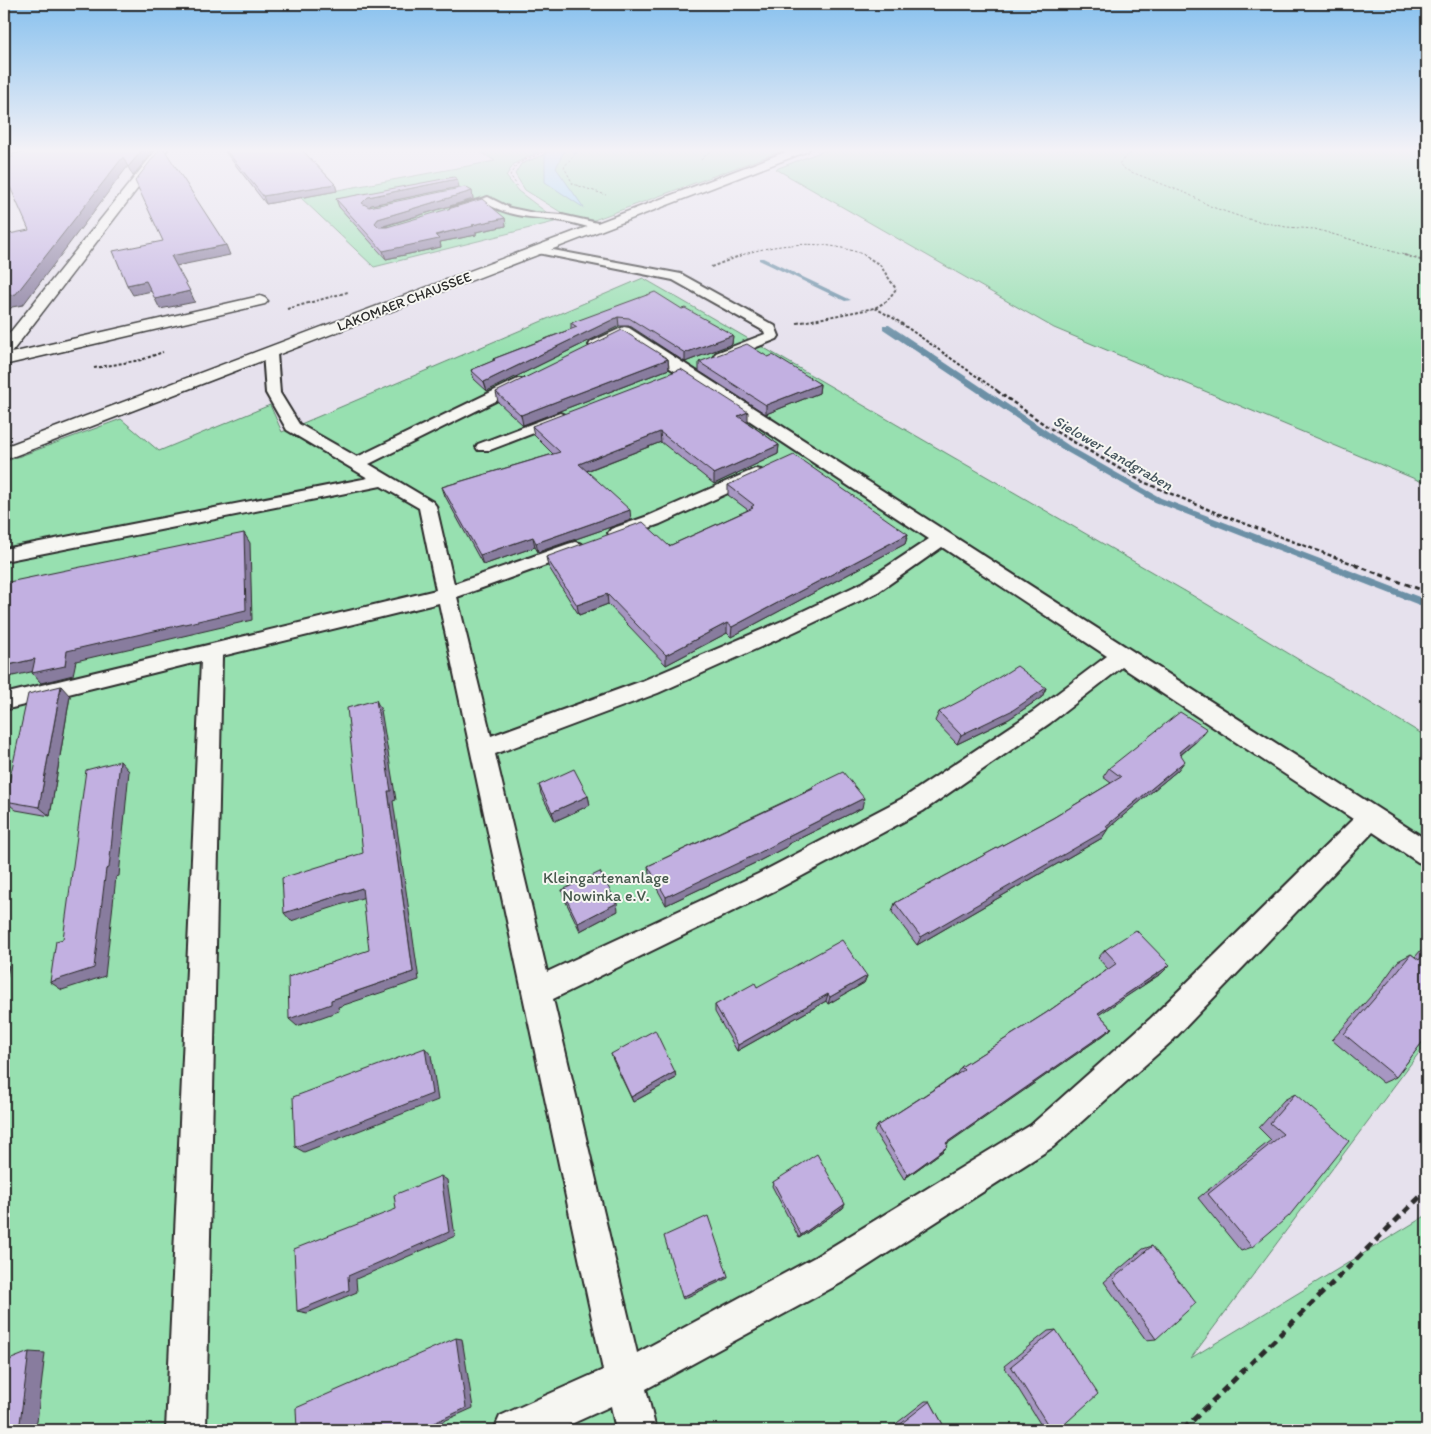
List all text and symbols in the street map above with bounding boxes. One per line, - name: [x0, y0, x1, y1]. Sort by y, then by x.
- street label: LAKOMAER CHAUSSEE: [335, 268, 474, 335]
- water label: Sielower Landgraben: [1050, 412, 1176, 495]
- park label: Kleingartenanlage Nowinka e.V.: [543, 868, 669, 905]

